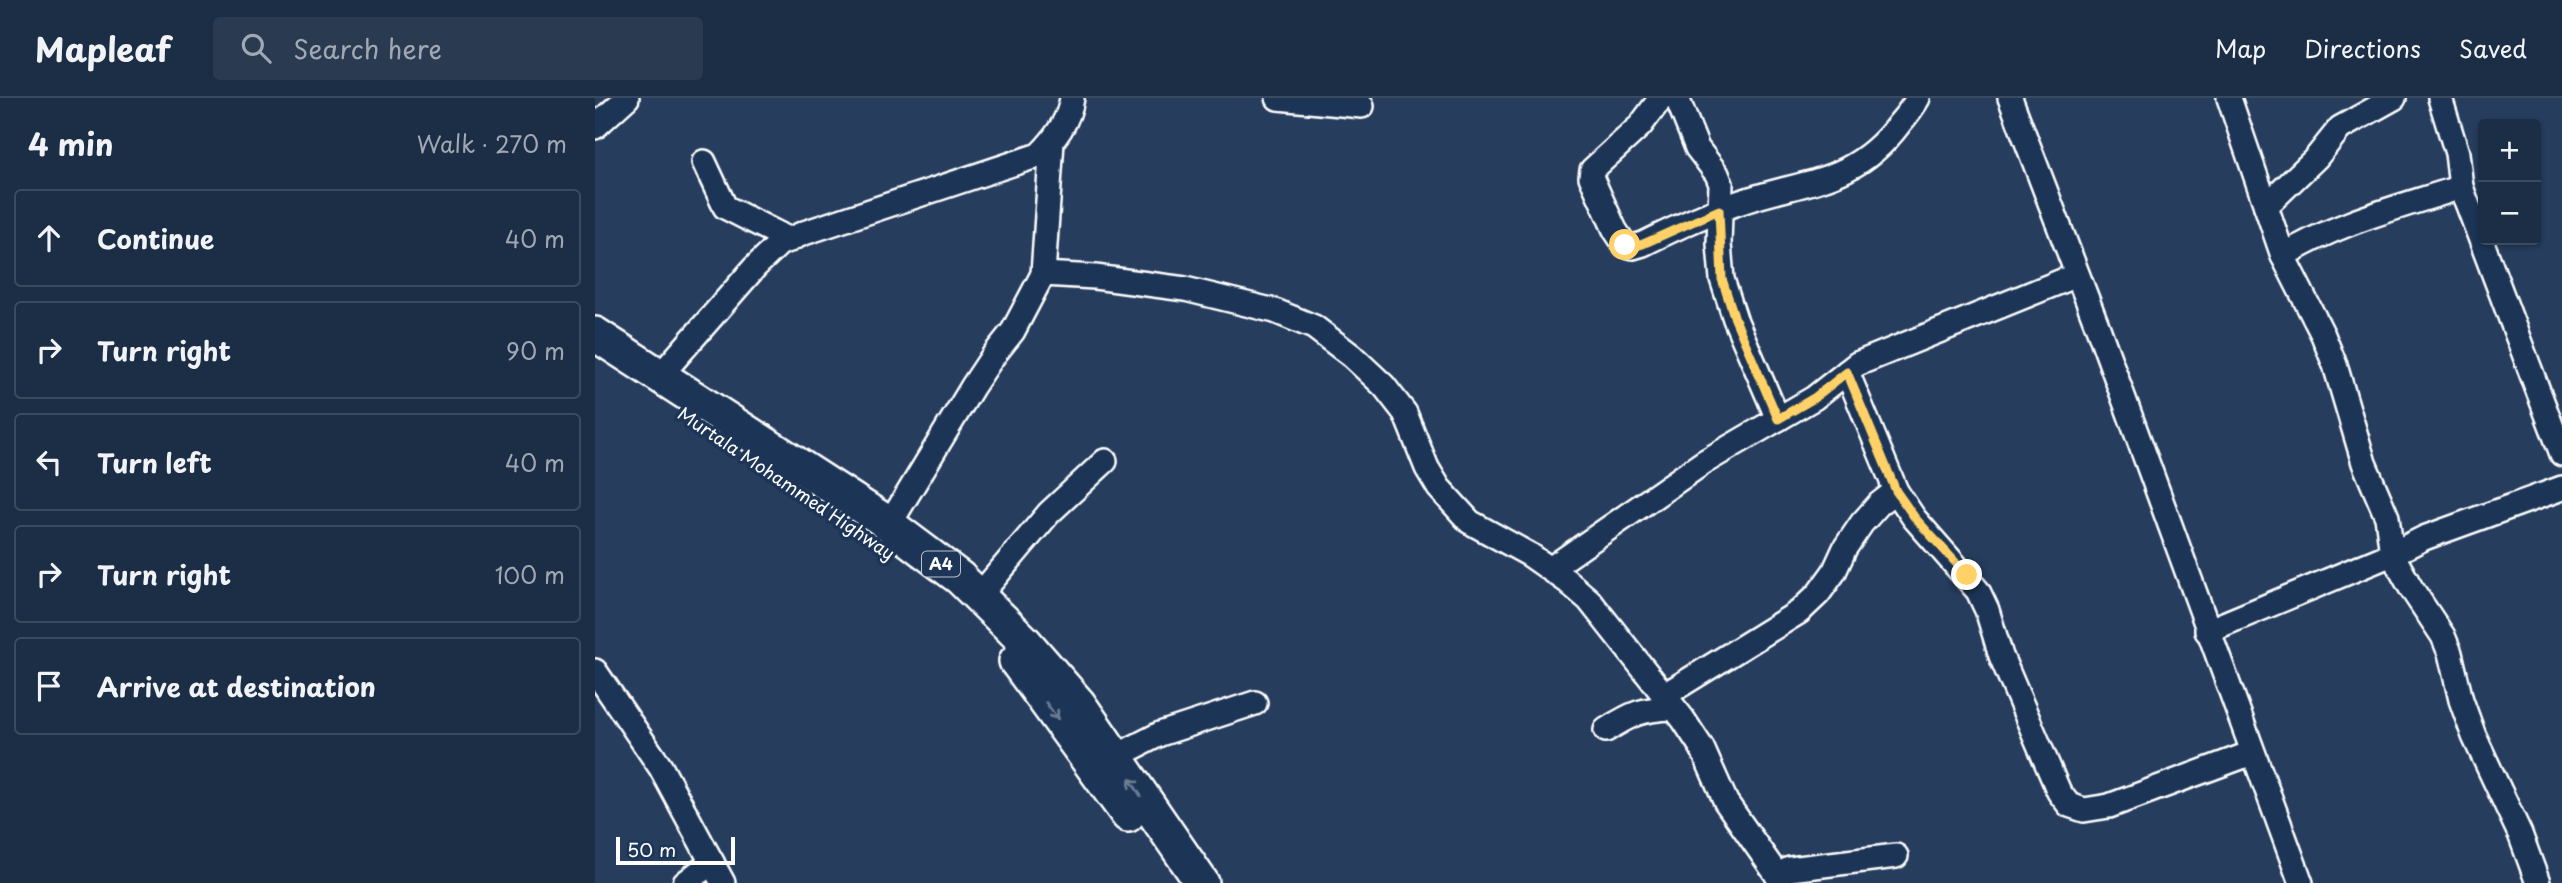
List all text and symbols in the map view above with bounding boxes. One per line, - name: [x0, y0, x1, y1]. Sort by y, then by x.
- search box: [213, 17, 703, 80]
- text: Mapleaf: [35, 23, 171, 73]
- icon: search: [237, 29, 275, 67]
- text: Search here: [293, 29, 442, 68]
- text: Map: [2215, 30, 2266, 66]
- text: Directions: [2304, 30, 2421, 66]
- text: Saved: [2459, 30, 2527, 66]
- map controls: [2478, 119, 2541, 245]
- button: +: [2478, 119, 2541, 182]
- text: 4 min: [28, 121, 114, 166]
- text: Walk · 270 m: [417, 126, 567, 161]
- button: −: [2478, 182, 2541, 245]
- icon: ahead: [30, 219, 68, 257]
- text: Continue: [97, 219, 214, 258]
- text: 40 m: [505, 221, 565, 256]
- route start: [1609, 229, 1640, 260]
- icon: right: [30, 331, 68, 369]
- text: Turn right: [97, 331, 231, 370]
- text: 90 m: [506, 333, 565, 368]
- street label: Murtala Mohammed Highway: [673, 400, 901, 566]
- icon: left: [30, 443, 68, 481]
- text: Turn left: [97, 443, 212, 482]
- text: 40 m: [505, 445, 565, 480]
- road number: A4: [922, 551, 960, 576]
- icon: right: [30, 555, 68, 593]
- text: Turn right: [97, 555, 231, 594]
- text: 100 m: [495, 557, 565, 592]
- route end: [1951, 559, 1982, 590]
- icon: arrive: [30, 667, 68, 705]
- text: Arrive at destination: [97, 667, 376, 706]
- one-way arrow: [1045, 701, 1059, 720]
- one-way arrow: [1128, 778, 1142, 797]
- scale bar: [616, 834, 735, 866]
- text: 50 m: [627, 835, 676, 863]

